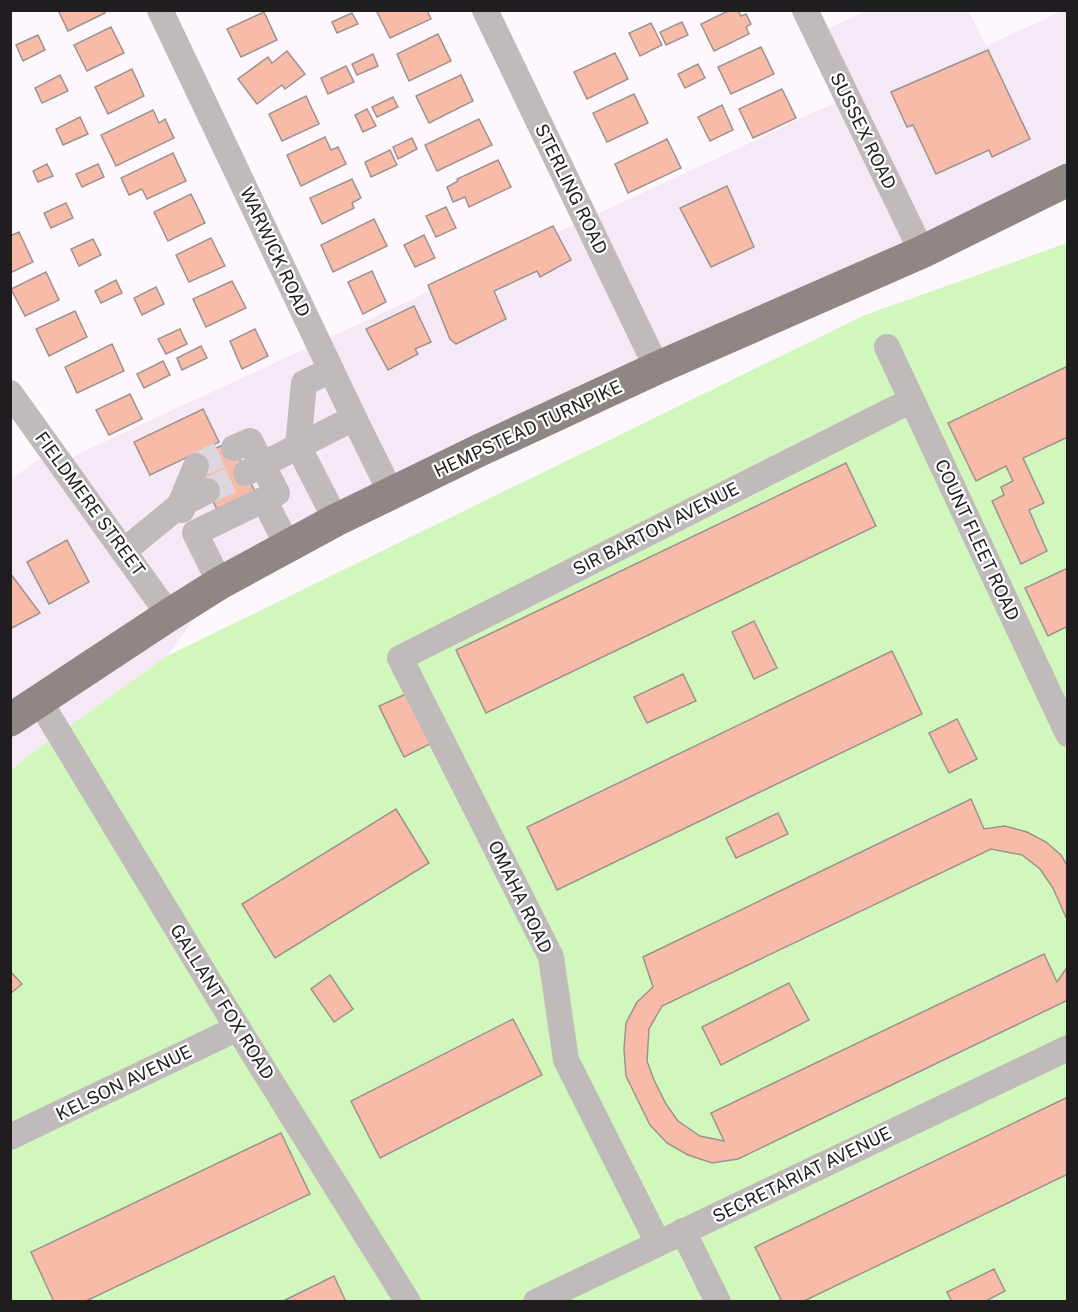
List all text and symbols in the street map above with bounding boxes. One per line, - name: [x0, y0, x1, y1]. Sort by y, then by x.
- street label: SUSSEX ROAD: [826, 69, 901, 192]
- street label: STERLING ROAD: [531, 120, 612, 257]
- street label: WARWICK ROAD: [236, 184, 315, 320]
- street label: HEMPSTEAD TURNPIKE: [431, 376, 625, 481]
- street label: FIELDMERE STREET: [31, 428, 150, 580]
- street label: COUNT FLEET ROAD: [931, 456, 1024, 624]
- street label: SIR BARTON AVENUE: [569, 478, 742, 580]
- street label: OMAHA ROAD: [484, 837, 557, 957]
- street label: GALLANT FOX ROAD: [166, 920, 279, 1083]
- street label: KELSON AVENUE: [52, 1041, 195, 1125]
- street label: SECRETARIAT AVENUE: [709, 1122, 894, 1227]

